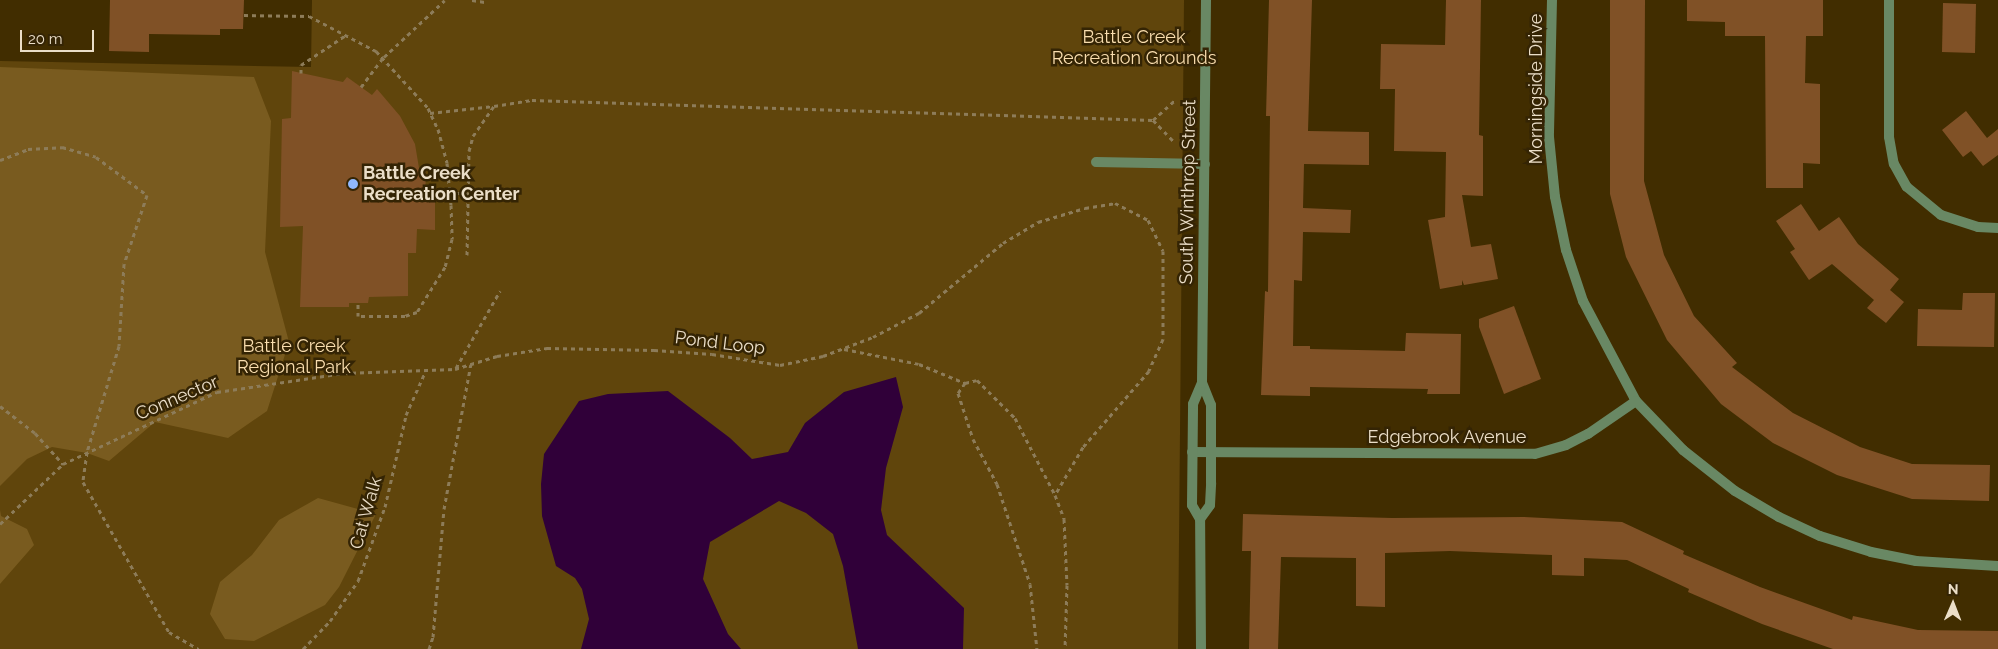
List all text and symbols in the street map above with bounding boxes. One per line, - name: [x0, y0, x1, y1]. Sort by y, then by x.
- street label: Morningside Drive: [1525, 14, 1547, 164]
- scale bar: [22, 20, 96, 52]
- park label: Battle Creek Recreation Grounds: [1052, 27, 1216, 70]
- text: 20 m: [28, 30, 63, 48]
- street label: South Winthrop Street: [1176, 99, 1200, 285]
- place label: Battle Creek Recreation Center: [363, 163, 520, 205]
- marker: Battle Creek Recreation Center: [347, 178, 359, 190]
- street label: Pond Loop: [674, 327, 766, 359]
- park label: Battle Creek Regional Park: [237, 336, 351, 378]
- street label: Connector: [133, 371, 221, 425]
- street label: Edgebrook Avenue: [1367, 426, 1527, 448]
- street label: Cat Walk: [345, 474, 387, 552]
- north arrow: [1928, 579, 1978, 629]
- text: N: [1948, 581, 1959, 597]

